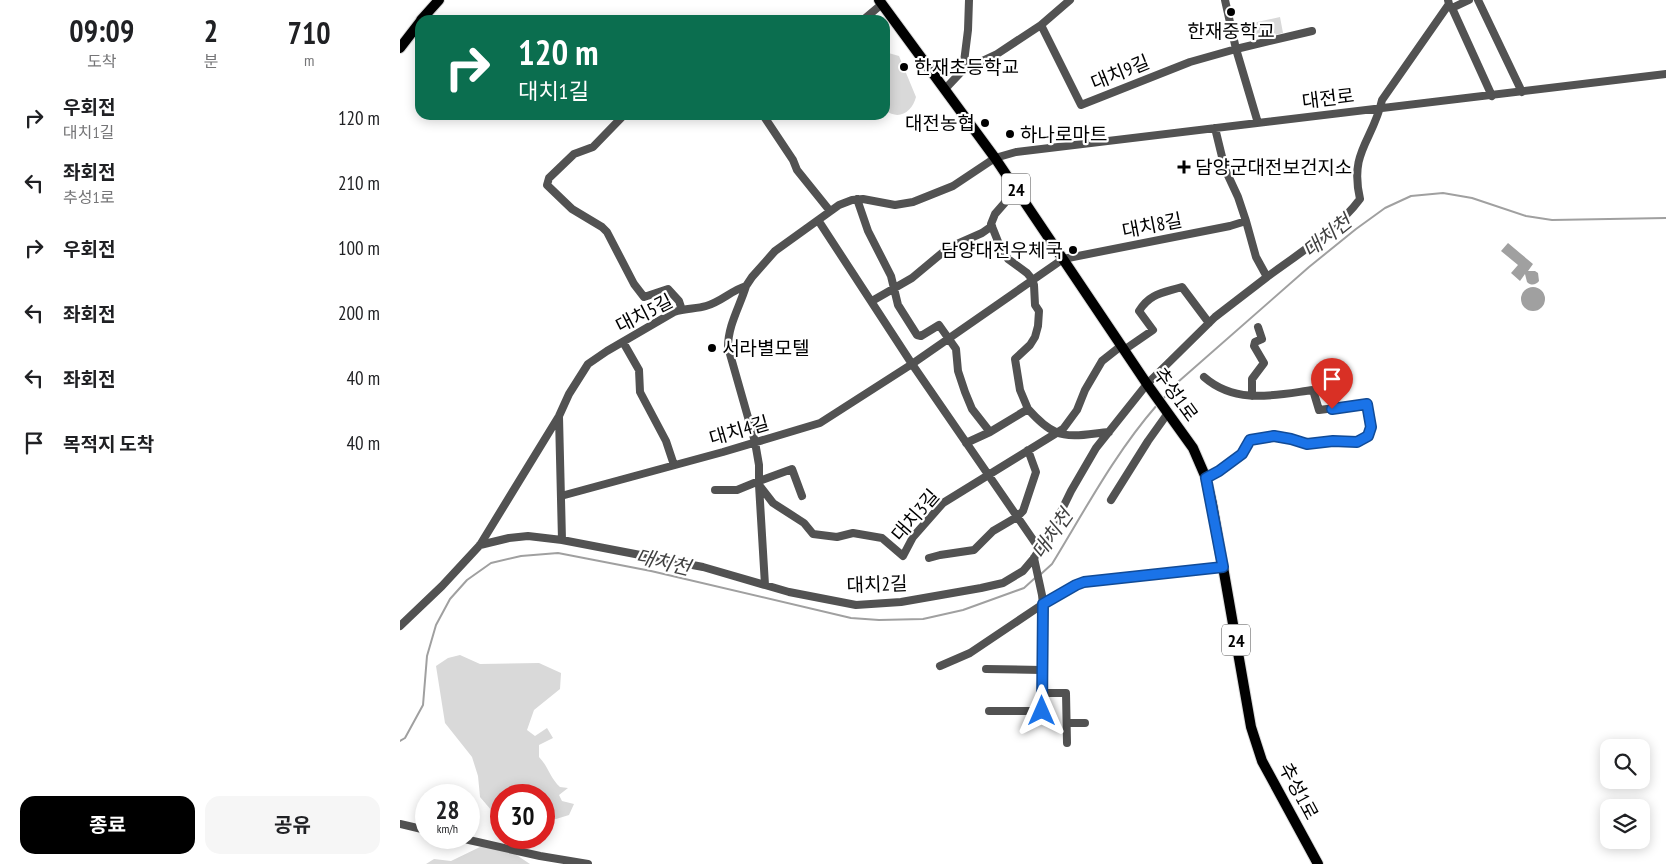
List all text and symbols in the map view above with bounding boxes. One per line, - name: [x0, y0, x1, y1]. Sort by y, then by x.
- marker: 한재중학교: [1225, 6, 1237, 18]
- text: 09:09: [69, 11, 134, 50]
- text: 2: [204, 11, 218, 50]
- text: 710: [288, 13, 331, 52]
- place label: 한재중학교: [1187, 19, 1275, 43]
- text: 120 m: [518, 29, 599, 75]
- icon: right: [435, 35, 500, 100]
- street label: 대치9길: [1087, 49, 1153, 95]
- text: m: [304, 50, 314, 70]
- text: 도착: [87, 51, 117, 71]
- text: 분: [204, 51, 218, 71]
- place label: 한재초등학교: [914, 55, 1019, 79]
- marker: 한재초등학교: [898, 61, 910, 73]
- text: 대치1길: [518, 77, 589, 105]
- street label: 대전로: [1301, 83, 1355, 113]
- text: 우회전: [63, 95, 115, 119]
- icon: right: [20, 104, 48, 132]
- text: 120 m: [338, 106, 380, 130]
- place label: 대전농협: [905, 111, 975, 135]
- marker: 대전농협: [979, 117, 991, 129]
- text: 대치1길: [63, 122, 114, 142]
- place label: 하나로마트: [1020, 122, 1107, 146]
- marker: 하나로마트: [1004, 128, 1016, 140]
- place label: 담양군대전보건지소: [1195, 155, 1352, 179]
- text: 좌회전: [63, 160, 115, 184]
- marker: 담양군대전보건지소: [1177, 160, 1191, 174]
- icon: left: [20, 169, 48, 197]
- text: 210 m: [338, 171, 380, 195]
- road number: 24: [1002, 173, 1030, 204]
- text: 추성1로: [63, 187, 114, 207]
- street label: 대치8길: [1120, 207, 1184, 243]
- water label: 대치천: [1297, 207, 1359, 263]
- icon: right: [20, 234, 48, 262]
- text: 100 m: [338, 236, 380, 260]
- text: 우회전: [63, 237, 115, 261]
- place label: 담양대전우체국: [941, 238, 1063, 262]
- marker: 담양대전우체국: [1067, 244, 1079, 256]
- street label: 대치5길: [611, 288, 677, 338]
- icon: left: [20, 299, 48, 327]
- text: 200 m: [338, 301, 380, 325]
- text: 좌회전: [63, 302, 115, 326]
- place label: 서라별모텔: [722, 336, 809, 360]
- marker: 서라별모텔: [706, 342, 718, 354]
- pin: [1311, 358, 1353, 409]
- street label: 추성1로: [1148, 362, 1204, 426]
- icon: left: [20, 364, 48, 392]
- icon: arrive: [1318, 365, 1346, 393]
- text: 40 m: [347, 366, 380, 390]
- text: 좌회전: [63, 367, 115, 391]
- street label: 대치4길: [706, 410, 772, 450]
- icon: arrive: [20, 429, 48, 457]
- text: 40 m: [347, 431, 380, 455]
- text: 목적지 도착: [63, 432, 154, 456]
- street label: 대치3길: [886, 484, 944, 546]
- water label: 대치천: [1026, 502, 1080, 564]
- water label: 대치천: [633, 543, 695, 581]
- street label: 대치2길: [846, 571, 908, 597]
- road number: 24: [1222, 624, 1250, 656]
- position arrow: [1015, 684, 1067, 736]
- map controls: [1600, 739, 1650, 849]
- button: search: [1600, 739, 1650, 789]
- street label: 추성1로: [1274, 758, 1324, 824]
- speed limit sign: 30: [490, 784, 555, 849]
- text: 28: [436, 794, 459, 826]
- button: 종료: [20, 796, 195, 854]
- button: 공유: [205, 796, 380, 854]
- button: layers: [1600, 799, 1650, 849]
- text: km/h: [437, 821, 458, 836]

